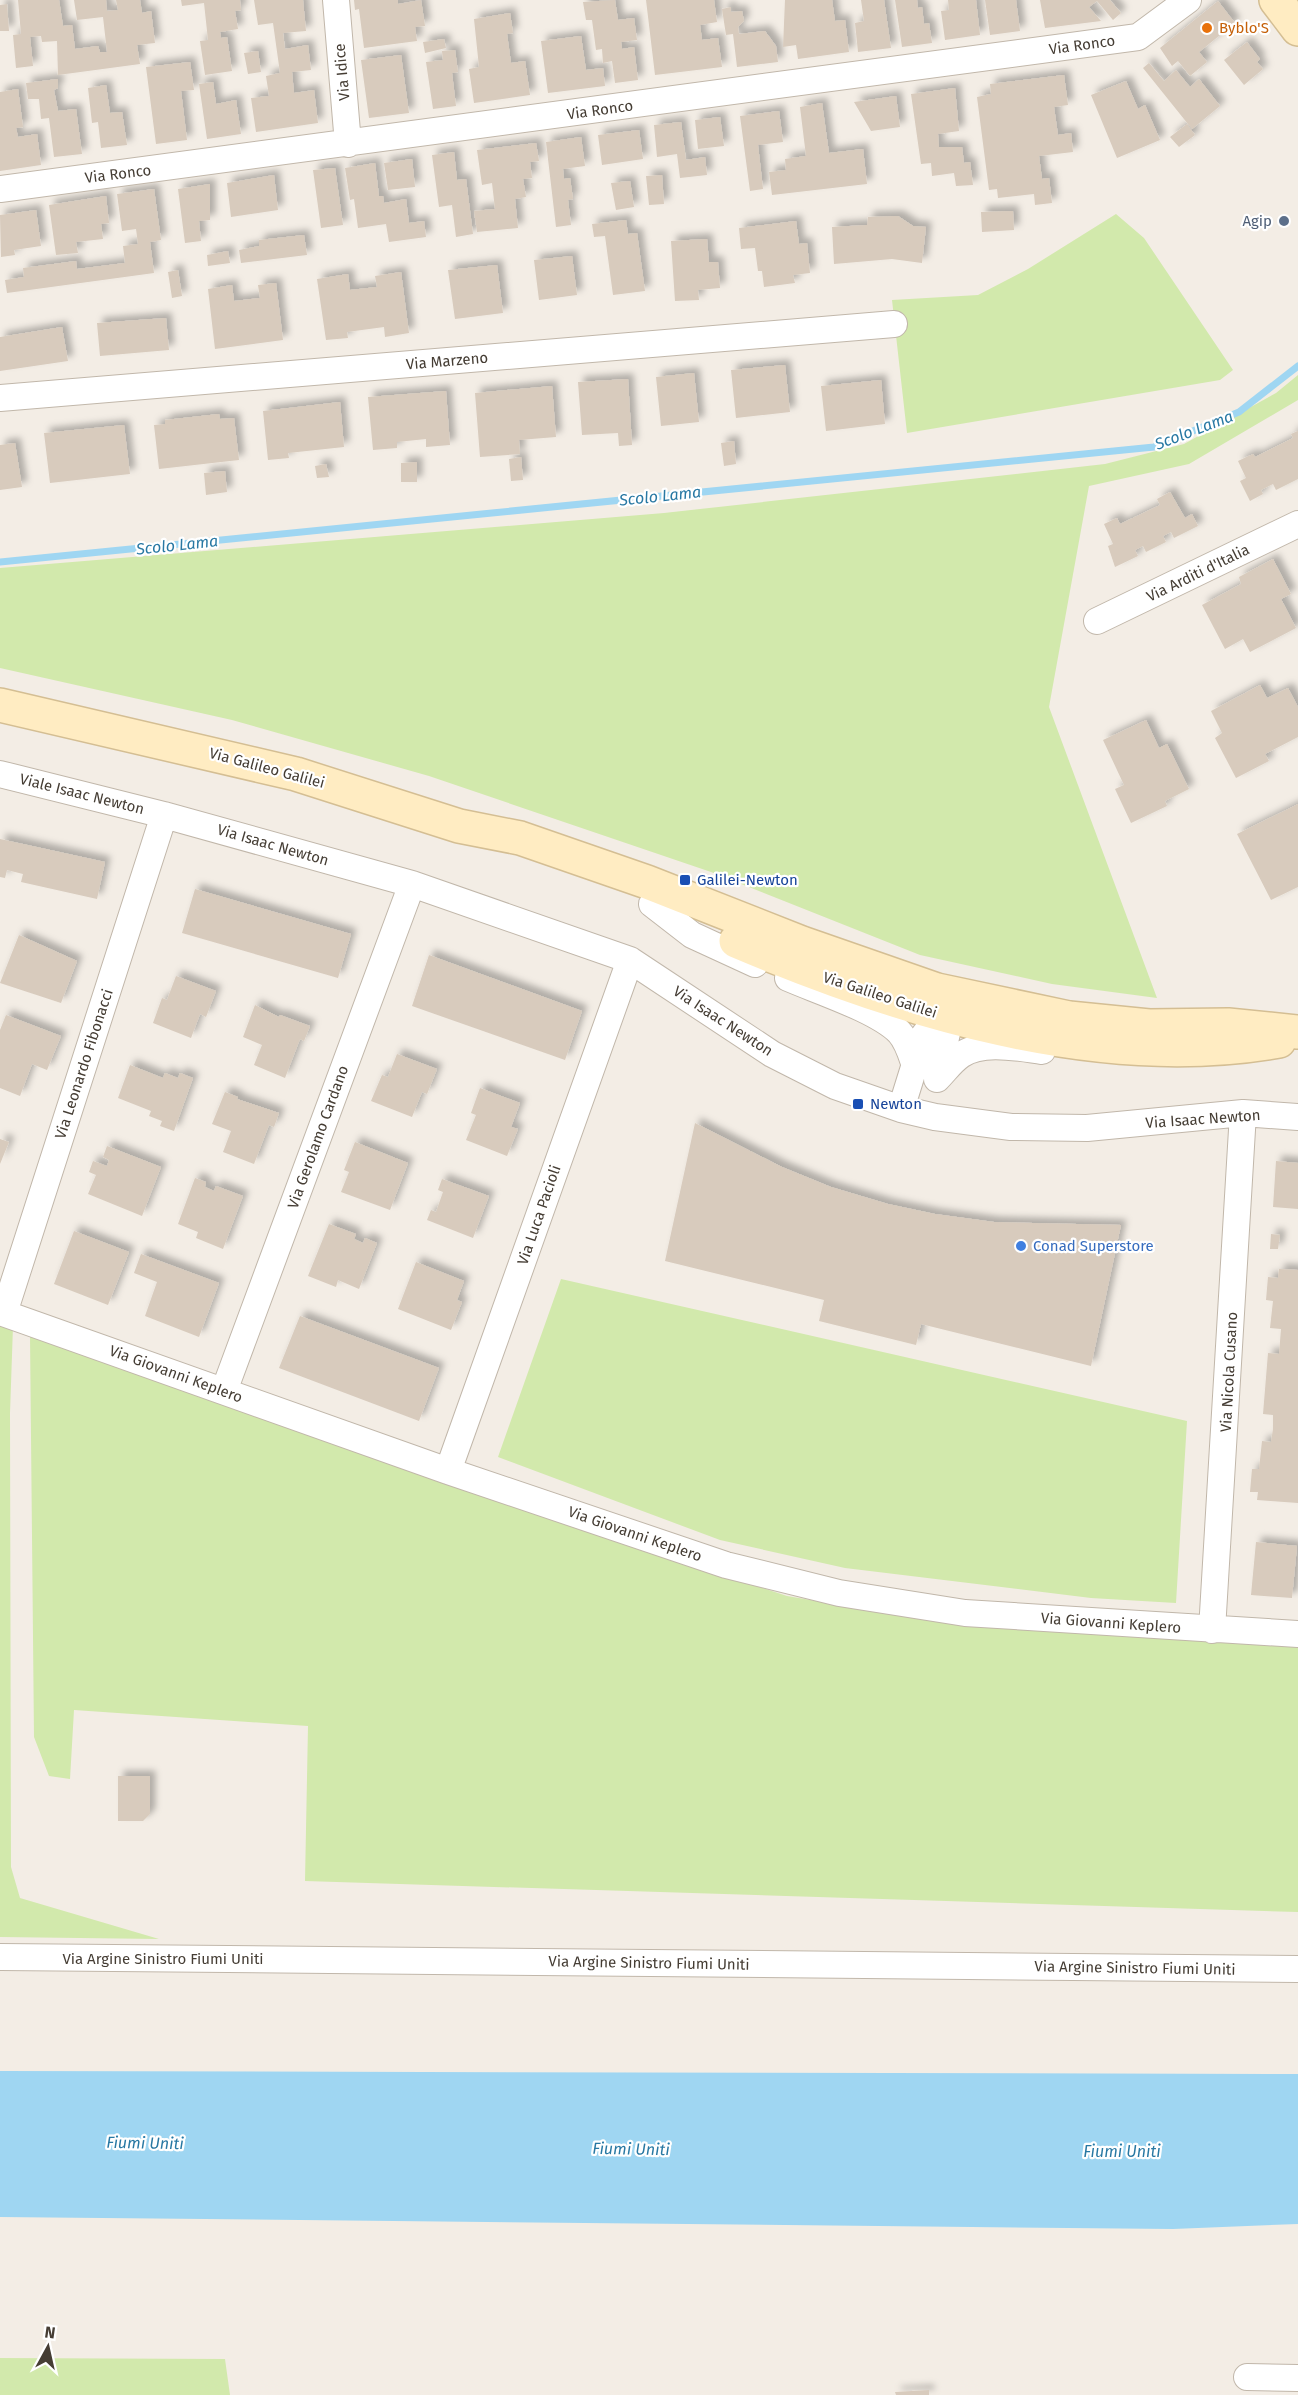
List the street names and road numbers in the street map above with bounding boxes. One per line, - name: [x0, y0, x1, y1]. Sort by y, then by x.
- street label: Via Ronco: [1048, 31, 1116, 59]
- street label: Via Idice: [331, 43, 353, 101]
- street label: Via Ronco: [566, 96, 634, 124]
- street label: Via Ronco: [84, 161, 152, 187]
- street label: Via Marzeno: [405, 348, 489, 374]
- street label: Via Arditi d'Italia: [1144, 540, 1252, 606]
- street label: Via Galileo Galilei: [207, 744, 327, 792]
- street label: Viale Isaac Newton: [18, 770, 146, 818]
- street label: Via Isaac Newton: [215, 820, 331, 870]
- street label: Via Galileo Galilei: [821, 968, 939, 1022]
- street label: Via Isaac Newton: [670, 982, 776, 1060]
- street label: Via Leonardo Fibonacci: [51, 987, 117, 1141]
- street label: Via Gerolamo Cardano: [284, 1063, 352, 1211]
- street label: Via Isaac Newton: [1145, 1106, 1261, 1132]
- street label: Via Luca Pacioli: [513, 1163, 565, 1267]
- street label: Via Nicola Cusano: [1217, 1311, 1241, 1433]
- street label: Via Giovanni Keplero: [107, 1342, 245, 1406]
- street label: Via Giovanni Keplero: [566, 1503, 704, 1565]
- street label: Via Giovanni Keplero: [1040, 1609, 1182, 1637]
- street label: Via Argine Sinistro Fiumi Uniti: [62, 1950, 264, 1968]
- street label: Via Argine Sinistro Fiumi Uniti: [548, 1952, 750, 1974]
- street label: Via Argine Sinistro Fiumi Uniti: [1034, 1957, 1236, 1979]

